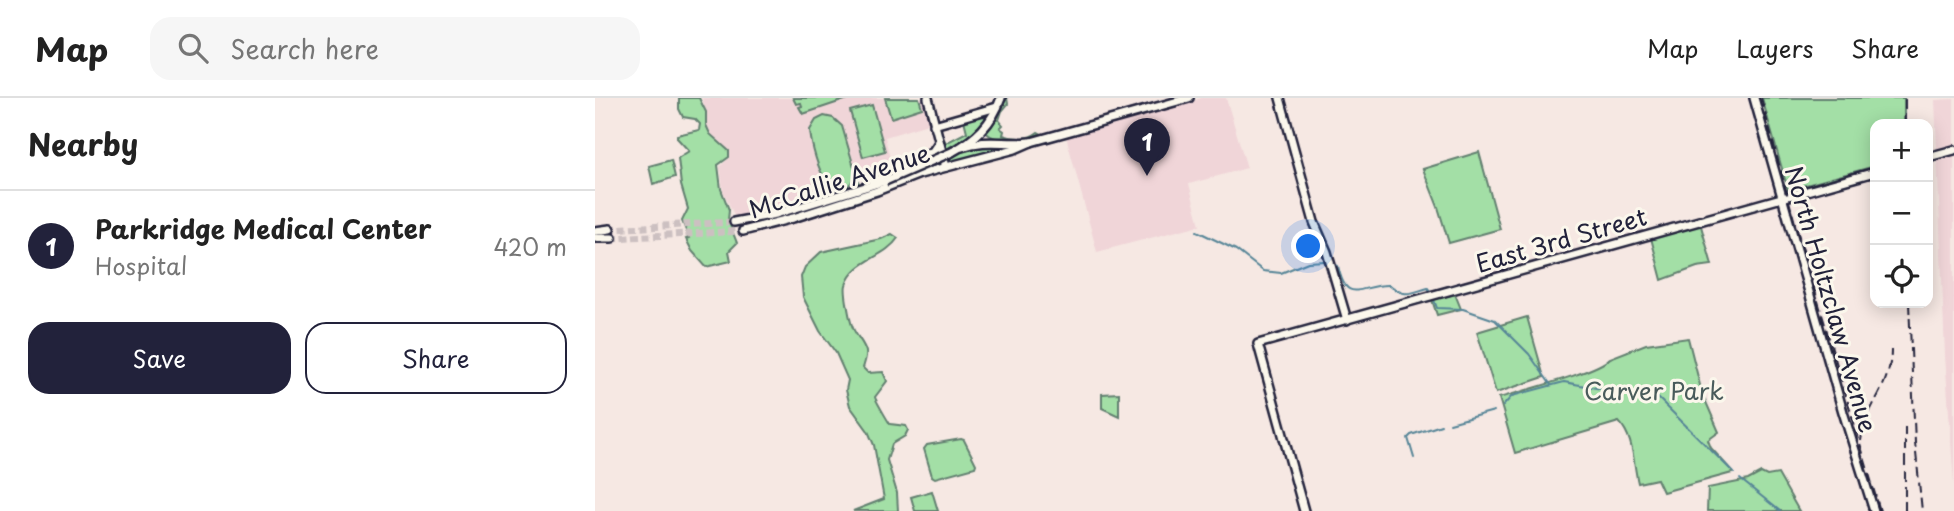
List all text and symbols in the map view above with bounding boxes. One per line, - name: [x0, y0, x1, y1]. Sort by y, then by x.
- search box: [150, 17, 640, 80]
- text: Map: [35, 23, 108, 73]
- icon: search: [174, 29, 212, 67]
- text: Search here: [230, 29, 379, 68]
- text: Map: [1647, 30, 1698, 66]
- text: Layers: [1736, 30, 1813, 66]
- text: Share: [1851, 30, 1919, 66]
- pin: 1: [1124, 118, 1170, 176]
- map controls: [1870, 119, 1933, 308]
- button: +: [1870, 119, 1933, 182]
- text: Nearby: [28, 121, 138, 166]
- street label: McCallie Avenue: [744, 134, 934, 226]
- street label: North Holtzclaw Avenue: [1777, 162, 1887, 436]
- button: −: [1870, 182, 1933, 245]
- street label: East 3rd Street: [1471, 197, 1651, 281]
- text: Parkridge Medical Center: [95, 209, 431, 248]
- text: 1: [46, 229, 57, 264]
- text: 420 m: [493, 229, 567, 264]
- your location: [1291, 229, 1325, 263]
- button: locate: [1870, 245, 1933, 308]
- text: Hospital: [95, 248, 187, 283]
- button: Save: [28, 322, 291, 394]
- button: Share: [305, 322, 567, 394]
- park label: Carver Park: [1584, 372, 1724, 408]

